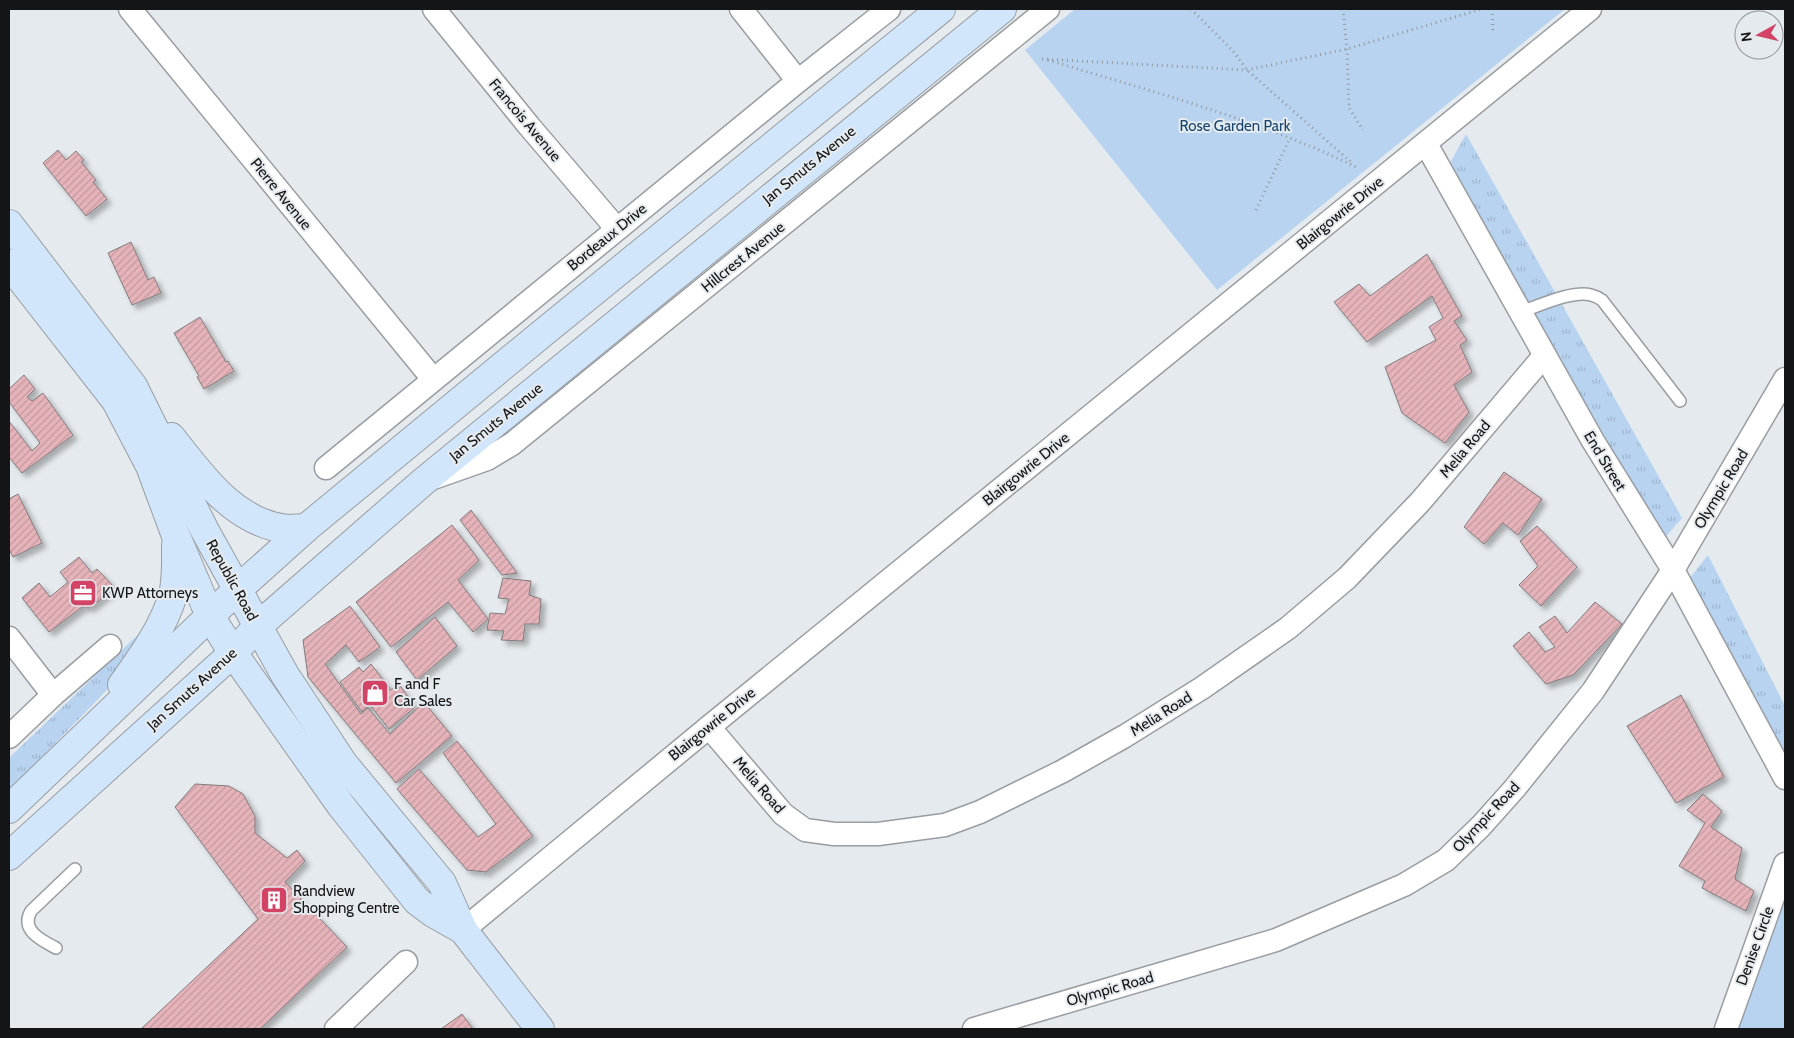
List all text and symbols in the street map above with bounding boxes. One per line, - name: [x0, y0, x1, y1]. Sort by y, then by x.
- north arrow: [1734, 10, 1784, 60]
- text: N: [1737, 31, 1756, 43]
- street label: Francois Avenue: [485, 75, 565, 165]
- park label: Rose Garden Park: [1180, 117, 1291, 135]
- street label: Jan Smuts Avenue: [758, 122, 859, 209]
- street label: Pierre Avenue: [247, 154, 316, 234]
- street label: Blairgowrie Drive: [1293, 172, 1387, 254]
- street label: Bordeaux Drive: [564, 199, 651, 275]
- street label: Hillcrest Avenue: [698, 218, 788, 296]
- street label: Jan Smuts Avenue: [445, 379, 546, 466]
- street label: Melia Road: [1436, 417, 1494, 481]
- street label: Blairgowrie Drive: [979, 428, 1073, 510]
- street label: End Street: [1580, 428, 1630, 494]
- street label: Olympic Road: [1690, 446, 1752, 532]
- street label: Republic Road: [202, 536, 262, 624]
- office icon: KWP Attorneys: [68, 578, 98, 608]
- place label: KWP Attorneys: [102, 584, 198, 602]
- street label: Jan Smuts Avenue: [143, 644, 241, 735]
- place label: F and F Car Sales: [394, 675, 452, 710]
- shop icon: F and F Car Sales: [360, 678, 390, 708]
- street label: Blairgowrie Drive: [665, 683, 759, 765]
- street label: Melia Road: [1127, 688, 1195, 740]
- street label: Melia Road: [729, 753, 789, 817]
- street label: Olympic Road: [1449, 778, 1523, 856]
- place label: Randview Shopping Centre: [293, 882, 400, 917]
- building icon: Randview Shopping Centre: [259, 885, 289, 915]
- street label: Denise Circle: [1732, 904, 1778, 988]
- street label: Olympic Road: [1064, 968, 1156, 1010]

